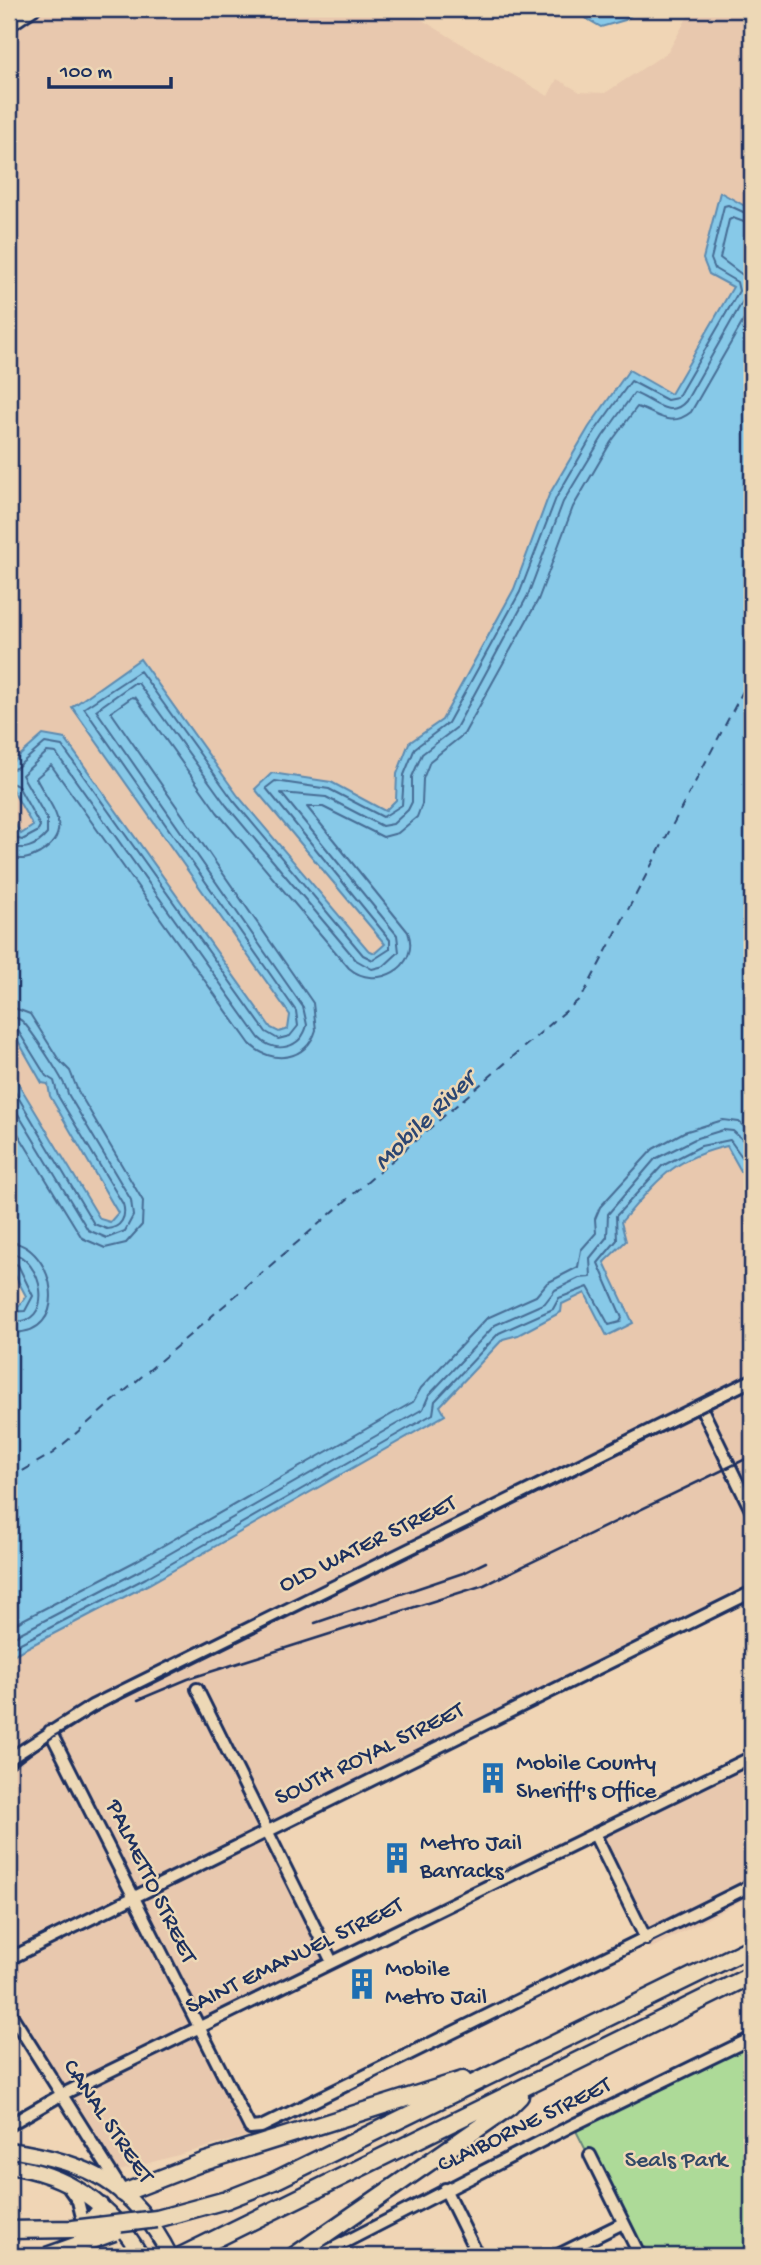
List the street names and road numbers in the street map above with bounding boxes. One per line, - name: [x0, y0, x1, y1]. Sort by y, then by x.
- street label: OLD WATER STREET: [275, 1489, 463, 1600]
- street label: SOUTH ROYAL STREET: [271, 1696, 471, 1813]
- street label: PALMETTO STREET: [97, 1795, 203, 1970]
- street label: SAINT EMANUEL STREET: [181, 1891, 410, 2022]
- street label: CANAL STREET: [55, 2054, 160, 2191]
- street label: CLAIBORNE STREET: [434, 2071, 618, 2181]

